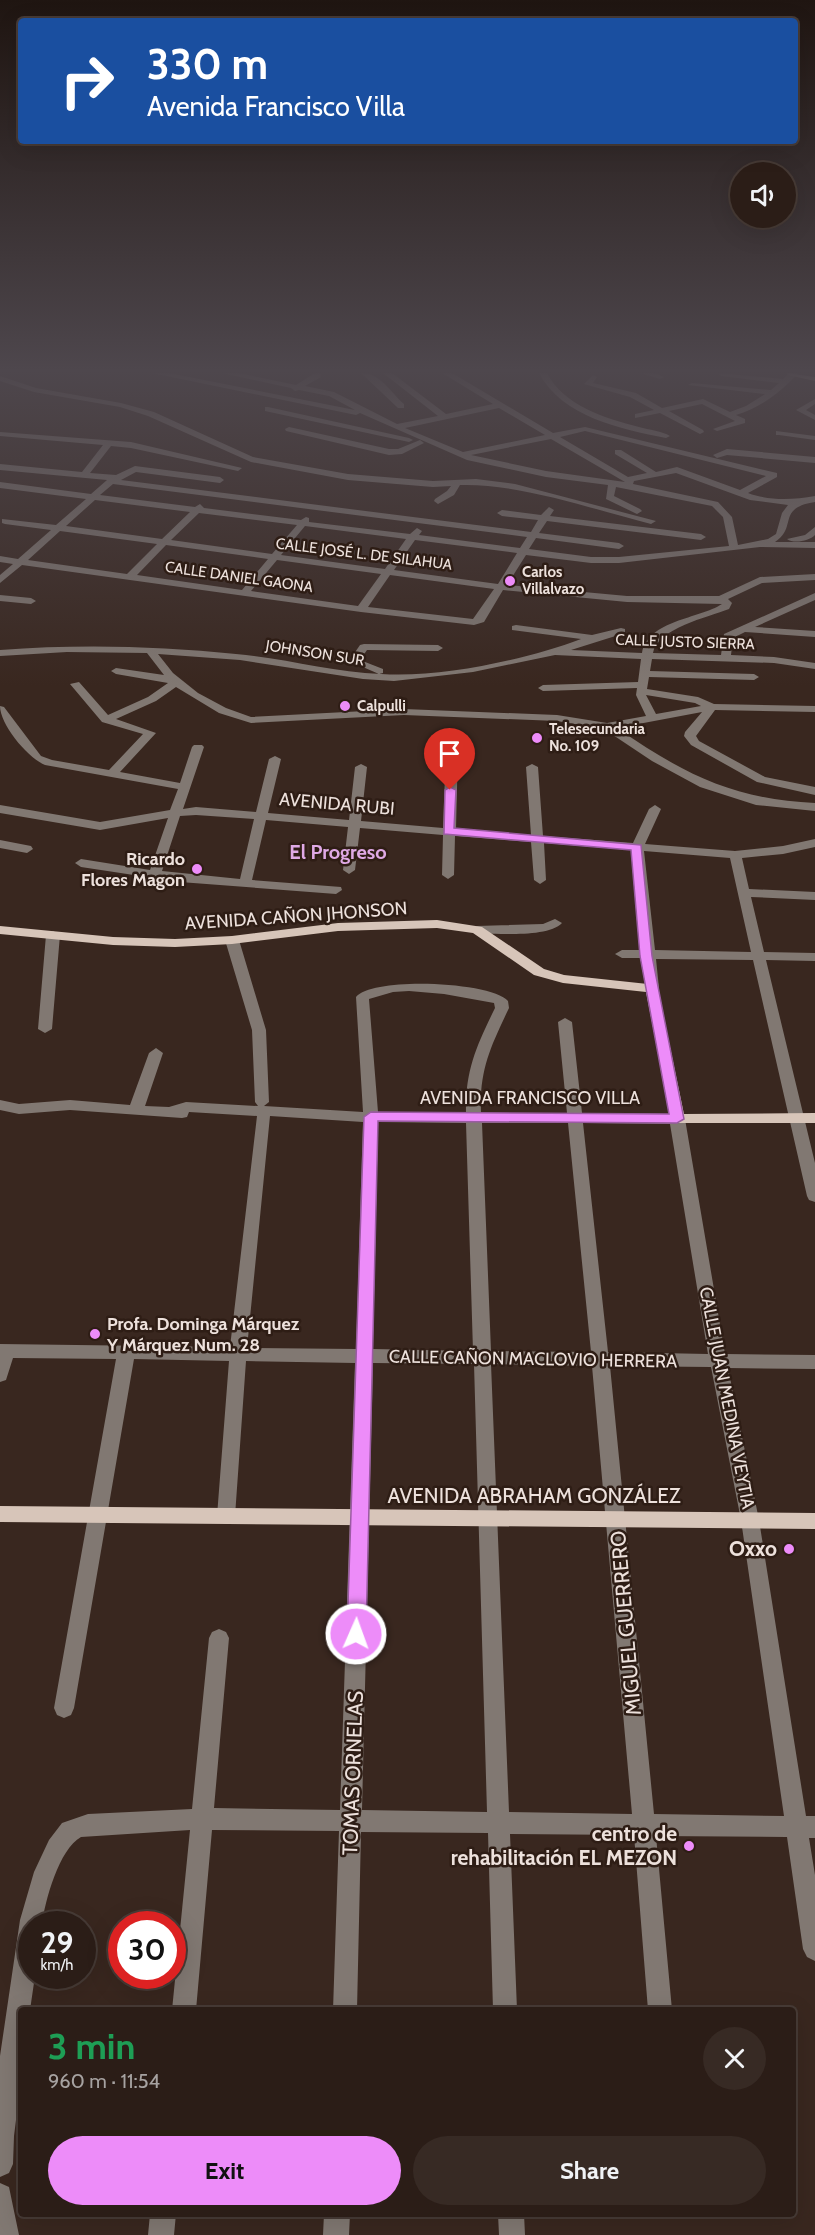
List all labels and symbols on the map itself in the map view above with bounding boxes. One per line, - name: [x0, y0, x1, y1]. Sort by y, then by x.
- street label: CALLE JOSÉ L. DE SILAHUA: [275, 533, 454, 574]
- street label: CALLE DANIEL GAONA: [164, 558, 315, 596]
- place label: Carlos Villalvazo: [522, 563, 585, 598]
- marker: Carlos Villalvazo: [503, 574, 517, 588]
- street label: CALLE JUSTO SIERRA: [615, 631, 756, 653]
- street label: JOHNSON SUR: [263, 636, 366, 670]
- place label: Calpulli: [357, 697, 406, 715]
- marker: Calpulli: [338, 699, 352, 713]
- place label: Telesecundaria No. 109: [549, 720, 646, 755]
- pin: [424, 728, 475, 790]
- marker: Telesecundaria No. 109: [530, 731, 544, 745]
- street label: AVENIDA RUBI: [278, 788, 396, 820]
- district label: El Progreso: [289, 840, 387, 864]
- place label: Ricardo Flores Magon: [81, 848, 185, 891]
- marker: Ricardo Flores Magon: [190, 862, 204, 876]
- street label: AVENIDA CAÑON JHONSON: [184, 897, 408, 935]
- street label: AVENIDA FRANCISCO VILLA: [420, 1087, 640, 1109]
- street label: CALLE JUAN MEDINA VEYTIA: [695, 1285, 759, 1511]
- place label: Profa. Dominga Márquez Y Márquez Num. 28: [106, 1313, 300, 1356]
- marker: Profa. Dominga Márquez Y Márquez Num. 28: [88, 1327, 102, 1341]
- street label: CALLE CAÑON MACLOVIO HERRERA: [389, 1345, 677, 1373]
- street label: AVENIDA ABRAHAM GONZÁLEZ: [388, 1483, 681, 1508]
- street label: MIGUEL GUERRERO: [605, 1530, 646, 1716]
- place label: Oxxo: [729, 1536, 777, 1561]
- marker: Oxxo: [782, 1542, 796, 1556]
- position arrow: [324, 1602, 388, 1666]
- street label: TOMAS ORNELAS: [337, 1690, 368, 1856]
- place label: centro de rehabilitación EL MEZON: [451, 1821, 677, 1870]
- marker: centro de rehabilitación EL MEZON: [682, 1839, 696, 1853]
- speed limit sign: 30: [108, 1911, 186, 1989]

